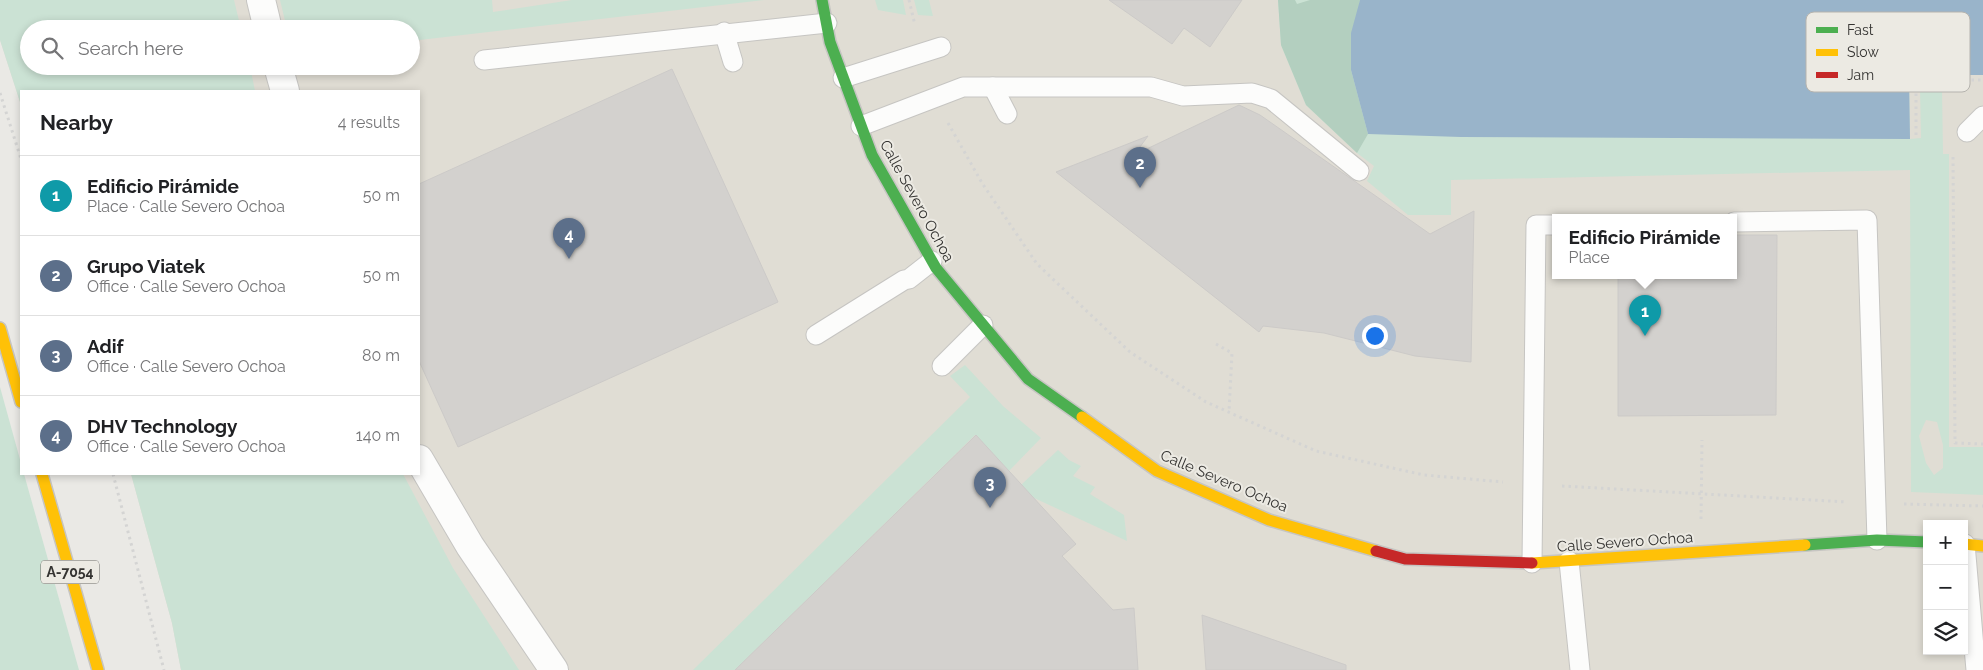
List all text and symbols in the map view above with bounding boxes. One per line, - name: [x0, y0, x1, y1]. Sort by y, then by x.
- legend: [1806, 12, 1970, 92]
- search box: [20, 20, 420, 75]
- text: Fast: [1847, 22, 1874, 38]
- icon: search: [38, 34, 66, 62]
- text: Search here: [78, 37, 184, 59]
- text: Slow: [1847, 44, 1879, 60]
- text: Jam: [1847, 67, 1874, 83]
- text: Nearby: [40, 110, 113, 135]
- text: 4 results: [338, 113, 400, 132]
- street label: Calle Severo Ochoa: [876, 137, 958, 265]
- pin: 2: [1124, 147, 1156, 188]
- text: Edificio Pirámide: [87, 175, 239, 197]
- text: 1: [52, 186, 60, 205]
- text: 50 m: [363, 186, 400, 205]
- text: Place · Calle Severo Ochoa: [87, 197, 285, 216]
- popup: [1552, 214, 1737, 279]
- pin: 4: [553, 218, 585, 259]
- text: Edificio Pirámide: [1569, 226, 1720, 248]
- text: Place: [1569, 248, 1610, 267]
- text: Grupo Viatek: [87, 255, 205, 277]
- text: 2: [51, 266, 61, 285]
- text: 50 m: [363, 266, 400, 285]
- text: Office · Calle Severo Ochoa: [87, 277, 286, 296]
- pin: 1: [1629, 295, 1661, 336]
- your location: [1362, 323, 1388, 349]
- text: Adif: [87, 335, 124, 357]
- text: 3: [52, 346, 60, 365]
- text: 80 m: [362, 346, 400, 365]
- text: Office · Calle Severo Ochoa: [87, 357, 286, 376]
- text: DHV Technology: [87, 415, 237, 437]
- text: 4: [51, 426, 61, 445]
- text: 140 m: [356, 426, 400, 445]
- text: Office · Calle Severo Ochoa: [87, 437, 286, 456]
- street label: Calle Severo Ochoa: [1158, 446, 1290, 516]
- pin: 3: [974, 467, 1006, 508]
- map controls: [1923, 520, 1968, 655]
- button: +: [1923, 520, 1968, 565]
- street label: Calle Severo Ochoa: [1556, 528, 1694, 556]
- road number: A-7054: [41, 560, 99, 584]
- button: −: [1923, 565, 1968, 610]
- button: layers: [1923, 610, 1968, 655]

